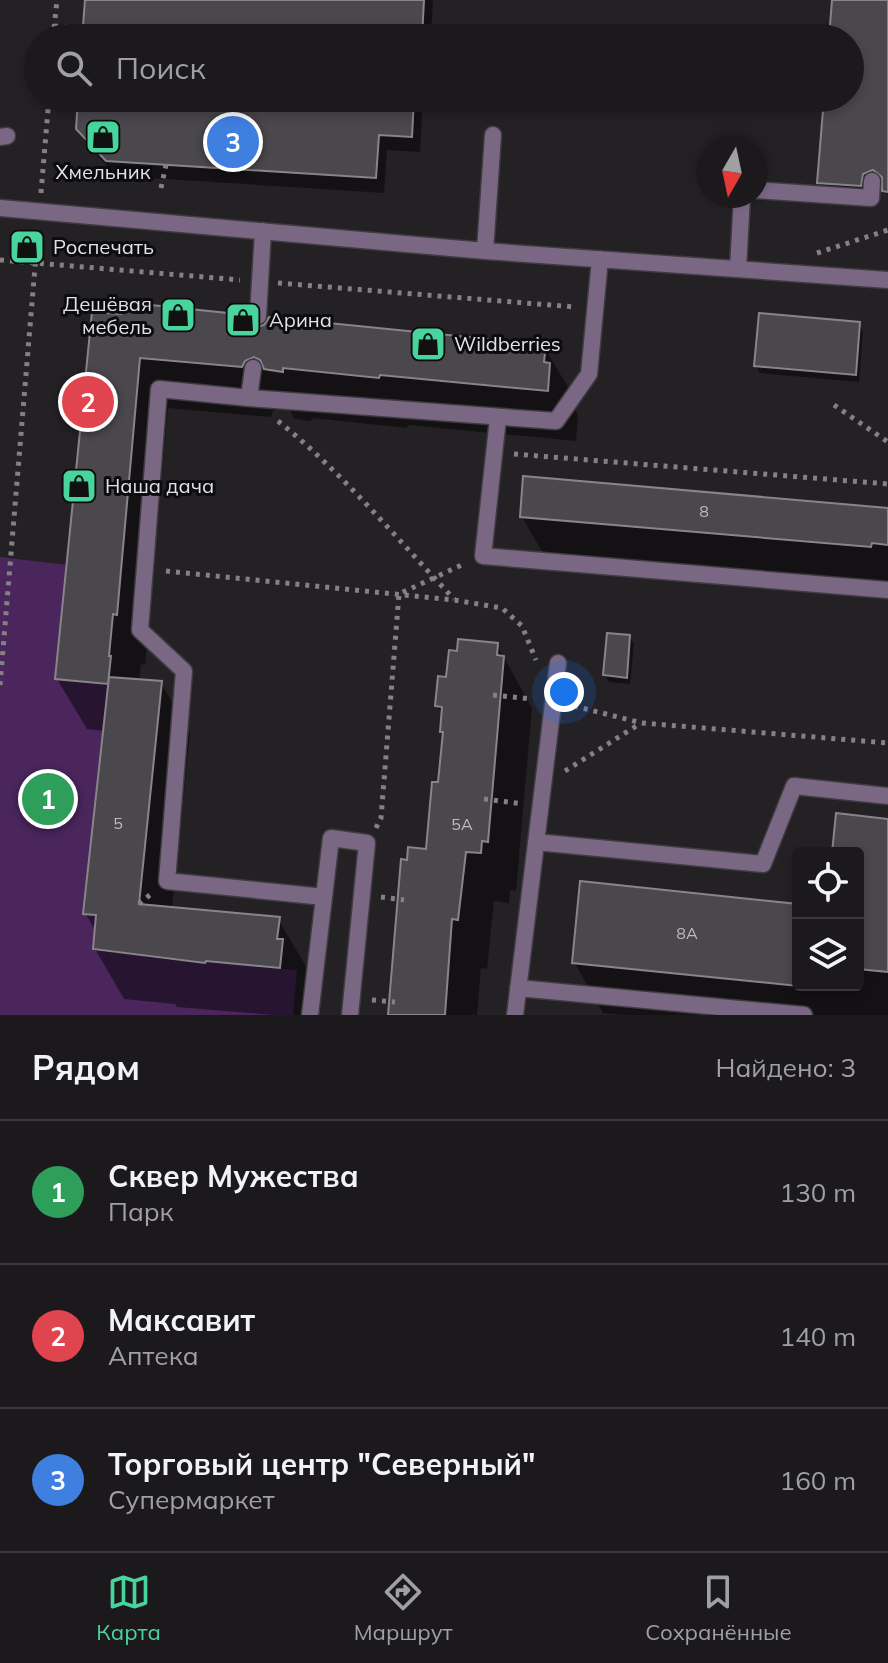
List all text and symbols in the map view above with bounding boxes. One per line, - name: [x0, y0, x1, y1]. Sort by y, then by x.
- search box: [24, 24, 864, 112]
- icon: search: [52, 46, 96, 90]
- text: Поиск: [116, 49, 206, 87]
- pin: 3: [207, 112, 259, 172]
- shop icon: Хмельник: [84, 118, 122, 156]
- north arrow: [696, 136, 768, 208]
- place label: Хмельник: [56, 159, 151, 184]
- shop icon: Роспечать: [8, 228, 46, 266]
- place label: Роспечать: [53, 234, 154, 259]
- place label: Дешёвая мебель: [63, 291, 152, 339]
- shop icon: Дешёвая мебель: [159, 296, 197, 334]
- shop icon: Арина: [224, 301, 262, 339]
- place label: Арина: [269, 307, 332, 332]
- shop icon: Wildberries: [409, 325, 447, 363]
- place label: Wildberries: [454, 331, 561, 356]
- pin: 2: [62, 372, 114, 432]
- shop icon: Наша дача: [60, 467, 98, 505]
- place label: Наша дача: [105, 473, 214, 498]
- house number: 8: [699, 501, 709, 521]
- your location: [544, 672, 584, 712]
- pin: 1: [22, 769, 74, 829]
- house number: 5: [113, 813, 123, 833]
- house number: 5А: [451, 814, 473, 834]
- map controls: [792, 847, 864, 991]
- button: locate: [792, 847, 864, 919]
- button: layers: [792, 919, 864, 991]
- house number: 8А: [676, 923, 698, 943]
- text: Рядом: [32, 1046, 140, 1089]
- text: Найдено: 3: [716, 1051, 856, 1084]
- text: Сквер Мужества: [108, 1157, 359, 1195]
- text: 1: [50, 1176, 66, 1209]
- text: 130 m: [780, 1176, 856, 1209]
- text: Парк: [108, 1195, 174, 1228]
- text: Максавит: [108, 1301, 255, 1339]
- text: 2: [50, 1320, 66, 1353]
- text: 140 m: [780, 1320, 856, 1353]
- text: Аптека: [108, 1339, 199, 1372]
- text: Торговый центр "Северный": [108, 1445, 535, 1483]
- text: 3: [50, 1464, 66, 1497]
- text: 160 m: [780, 1464, 856, 1497]
- text: Супермаркет: [108, 1483, 275, 1516]
- tab: Карта: [96, 1570, 161, 1646]
- tab: Маршрут: [354, 1570, 453, 1646]
- tab: Сохранённые: [645, 1570, 792, 1646]

